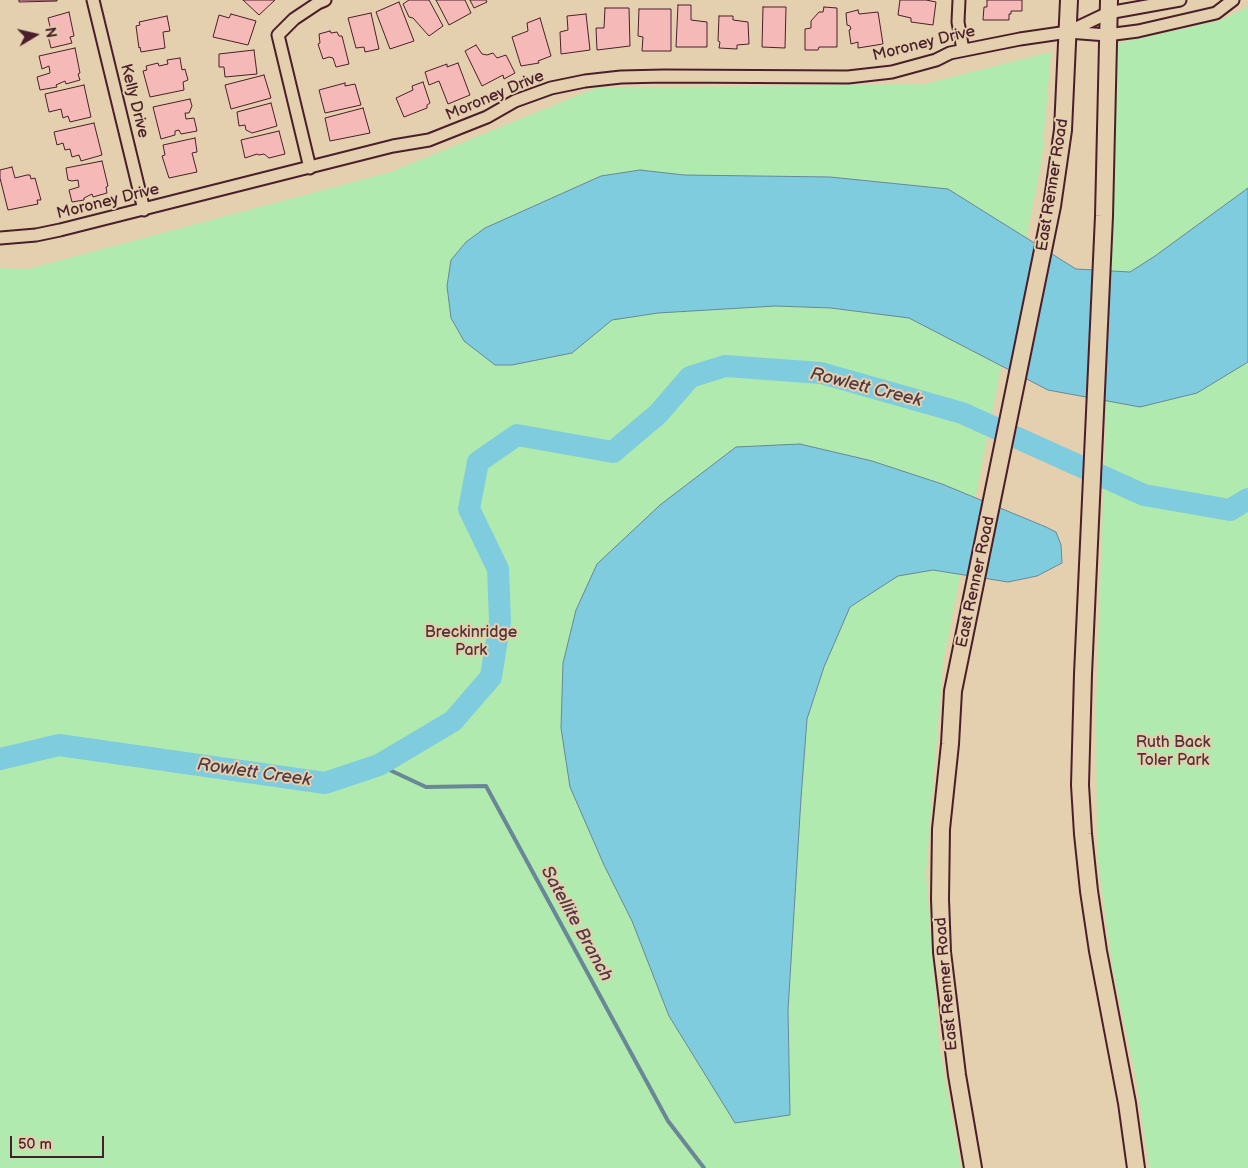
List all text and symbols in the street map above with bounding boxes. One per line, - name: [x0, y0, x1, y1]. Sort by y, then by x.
- north arrow: [10, 10, 60, 60]
- street label: Moroney Drive: [871, 22, 977, 66]
- text: N: [41, 26, 60, 39]
- street label: Kelly Drive: [115, 62, 153, 140]
- street label: Moroney Drive: [443, 67, 547, 125]
- street label: East Renner Road: [1033, 117, 1073, 253]
- street label: Moroney Drive: [55, 180, 161, 224]
- water label: Rowlett Creek: [808, 364, 924, 412]
- street label: East Renner Road: [953, 514, 999, 650]
- park label: Breckinridge Park: [425, 623, 517, 661]
- park label: Ruth Back Toler Park: [1136, 733, 1210, 771]
- water label: Rowlett Creek: [196, 754, 312, 792]
- water label: Satellite Branch: [535, 863, 617, 985]
- street label: East Renner Road: [932, 916, 962, 1052]
- scale bar: [12, 1126, 106, 1158]
- text: 50 m: [18, 1135, 52, 1154]

